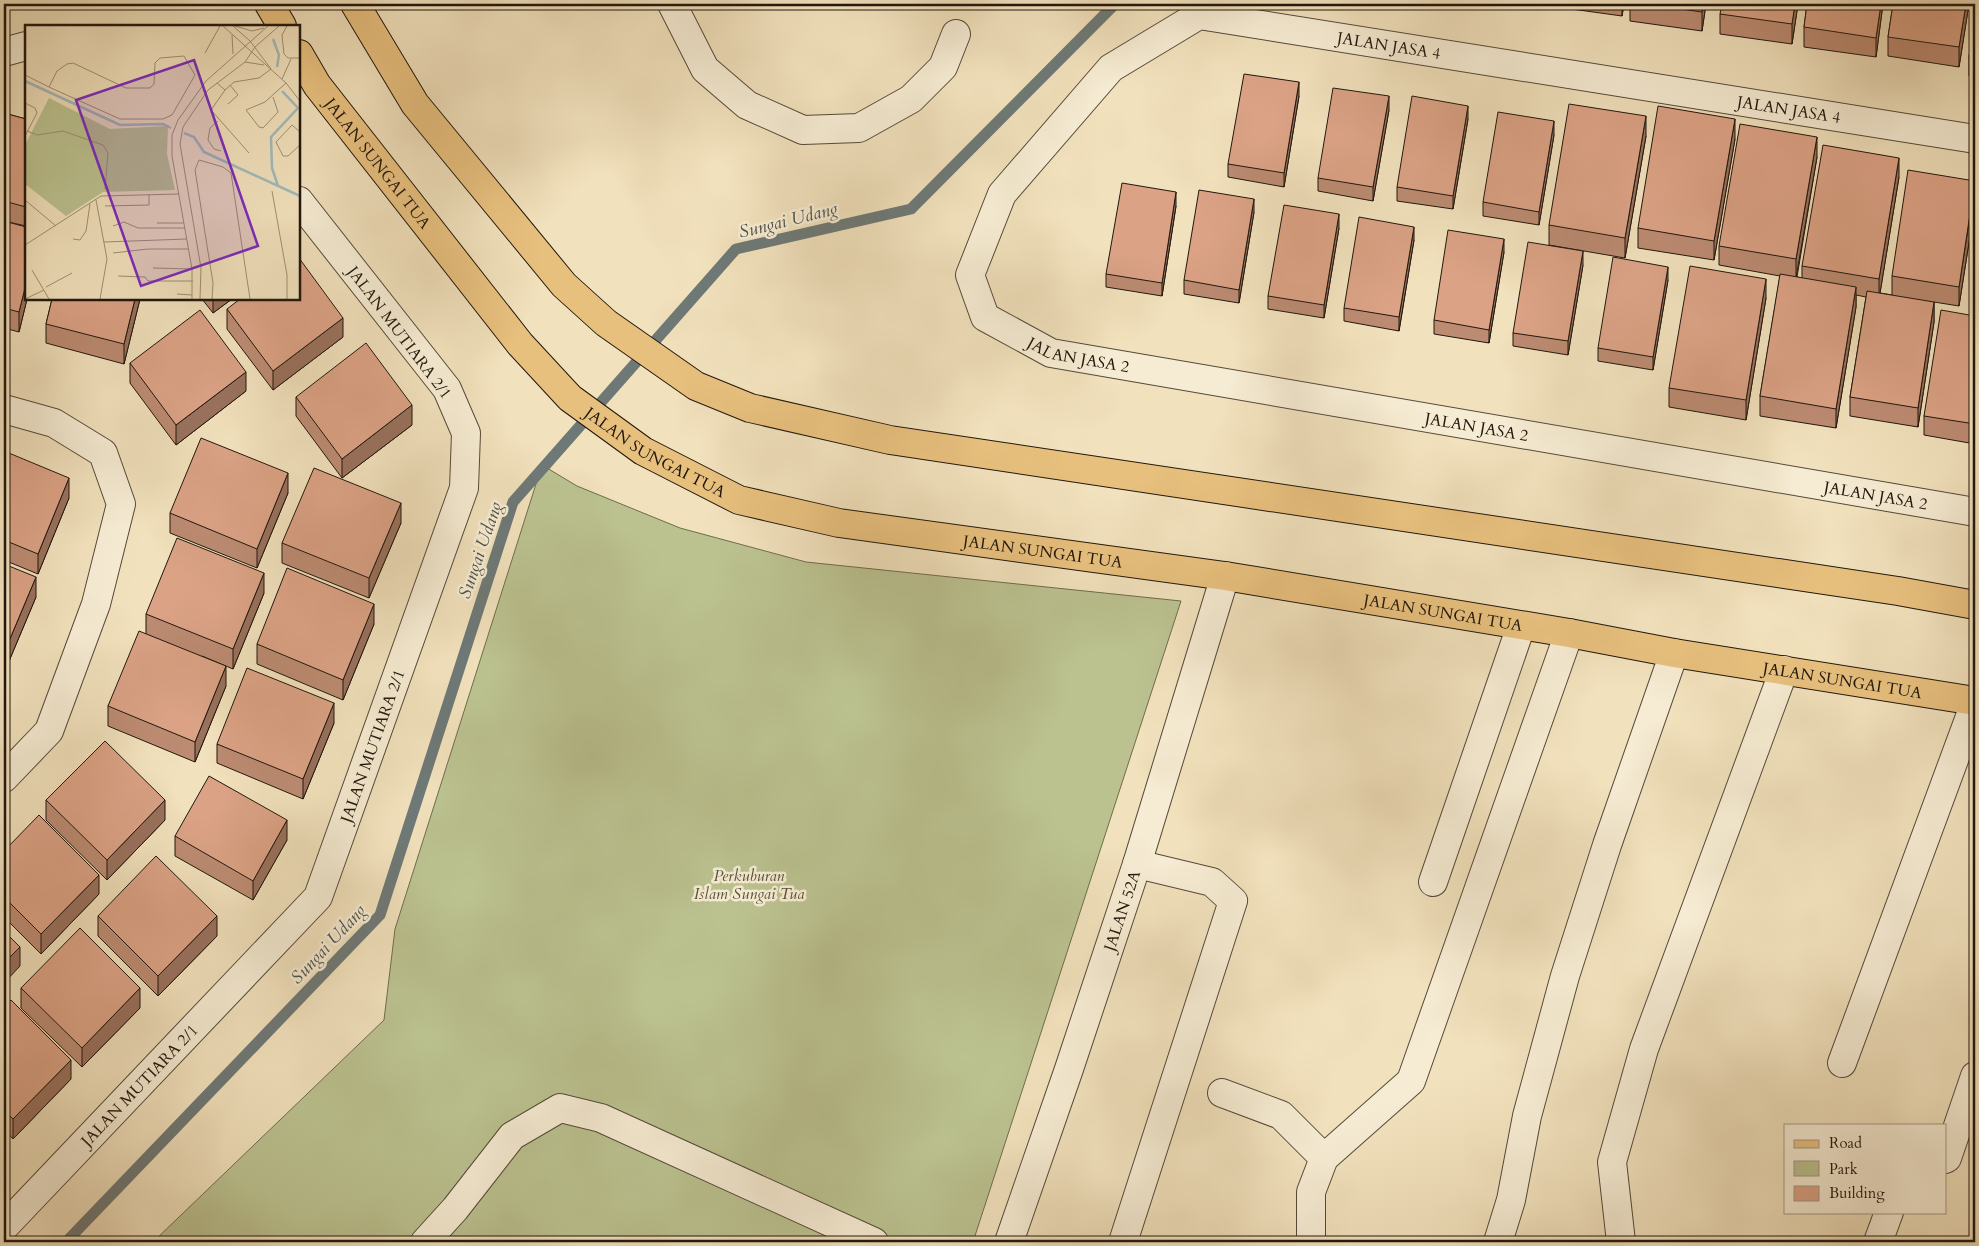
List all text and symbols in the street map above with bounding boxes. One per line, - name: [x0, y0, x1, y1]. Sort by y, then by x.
- inset map: [25, 25, 300, 300]
- street label: JALAN JASA 4: [1334, 27, 1442, 65]
- street label: JALAN JASA 4: [1734, 91, 1842, 129]
- street label: JALAN SUNGAI TUA: [318, 92, 436, 234]
- water label: Sungai Udang: [736, 196, 840, 245]
- street label: JALAN MUTIARA 2/1: [341, 260, 456, 403]
- street label: JALAN JASA 2: [1021, 331, 1131, 378]
- street label: JALAN SUNGAI TUA: [578, 401, 730, 504]
- street label: JALAN JASA 2: [1421, 407, 1530, 447]
- street label: JALAN JASA 2: [1820, 476, 1929, 516]
- water label: Sungai Udang: [452, 498, 509, 602]
- street label: JALAN SUNGAI TUA: [960, 530, 1124, 574]
- street label: JALAN SUNGAI TUA: [1360, 589, 1525, 637]
- street label: JALAN SUNGAI TUA: [1759, 657, 1924, 704]
- street label: JALAN MUTIARA 2/1: [335, 667, 410, 828]
- park label: Perkuburan Islam Sungai Tua: [694, 865, 804, 905]
- street label: JALAN 52A: [1098, 867, 1146, 956]
- water label: Sungai Udang: [285, 899, 372, 990]
- street label: JALAN MUTIARA 2/1: [75, 1020, 203, 1153]
- legend: [1784, 1124, 1946, 1214]
- text: Road: [1829, 1133, 1862, 1153]
- text: Park: [1829, 1159, 1858, 1179]
- text: Building: [1829, 1183, 1885, 1203]

